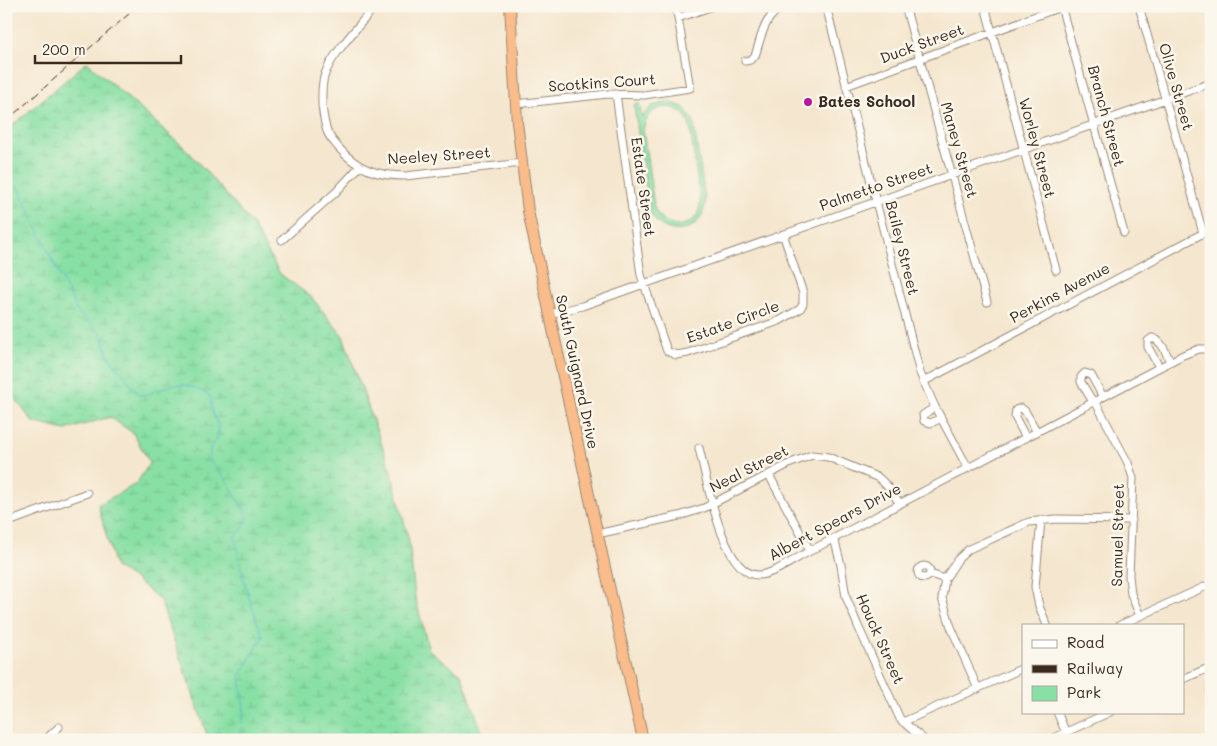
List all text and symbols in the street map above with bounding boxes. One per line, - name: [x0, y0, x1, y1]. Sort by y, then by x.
- street label: Duck Street: [877, 19, 966, 67]
- scale bar: [35, 32, 181, 64]
- text: 200 m: [42, 39, 86, 59]
- street label: Olive Street: [1155, 41, 1199, 133]
- street label: Branch Street: [1084, 63, 1130, 169]
- street label: Scotkins Court: [548, 68, 656, 96]
- place label: Bates School: [818, 91, 915, 111]
- street label: Worley Street: [1015, 95, 1061, 200]
- marker: Bates School: [802, 96, 814, 108]
- street label: Maney Street: [937, 99, 983, 200]
- street label: Estate Street: [627, 136, 661, 238]
- street label: Neeley Street: [387, 141, 491, 169]
- street label: Palmetto Street: [817, 157, 935, 215]
- street label: Bailey Street: [882, 198, 924, 297]
- street label: Perkins Avenue: [1006, 257, 1113, 327]
- street label: South Guignard Drive: [552, 293, 604, 451]
- street label: Estate Circle: [684, 295, 782, 347]
- street label: Neal Street: [706, 440, 791, 497]
- street label: Albert Spears Drive: [765, 478, 904, 565]
- street label: Samuel Street: [1106, 483, 1128, 587]
- street label: Houck Street: [852, 590, 910, 687]
- legend: [1022, 624, 1184, 714]
- text: Road: [1067, 632, 1104, 652]
- text: Railway: [1067, 658, 1123, 678]
- text: Park: [1067, 682, 1101, 702]

